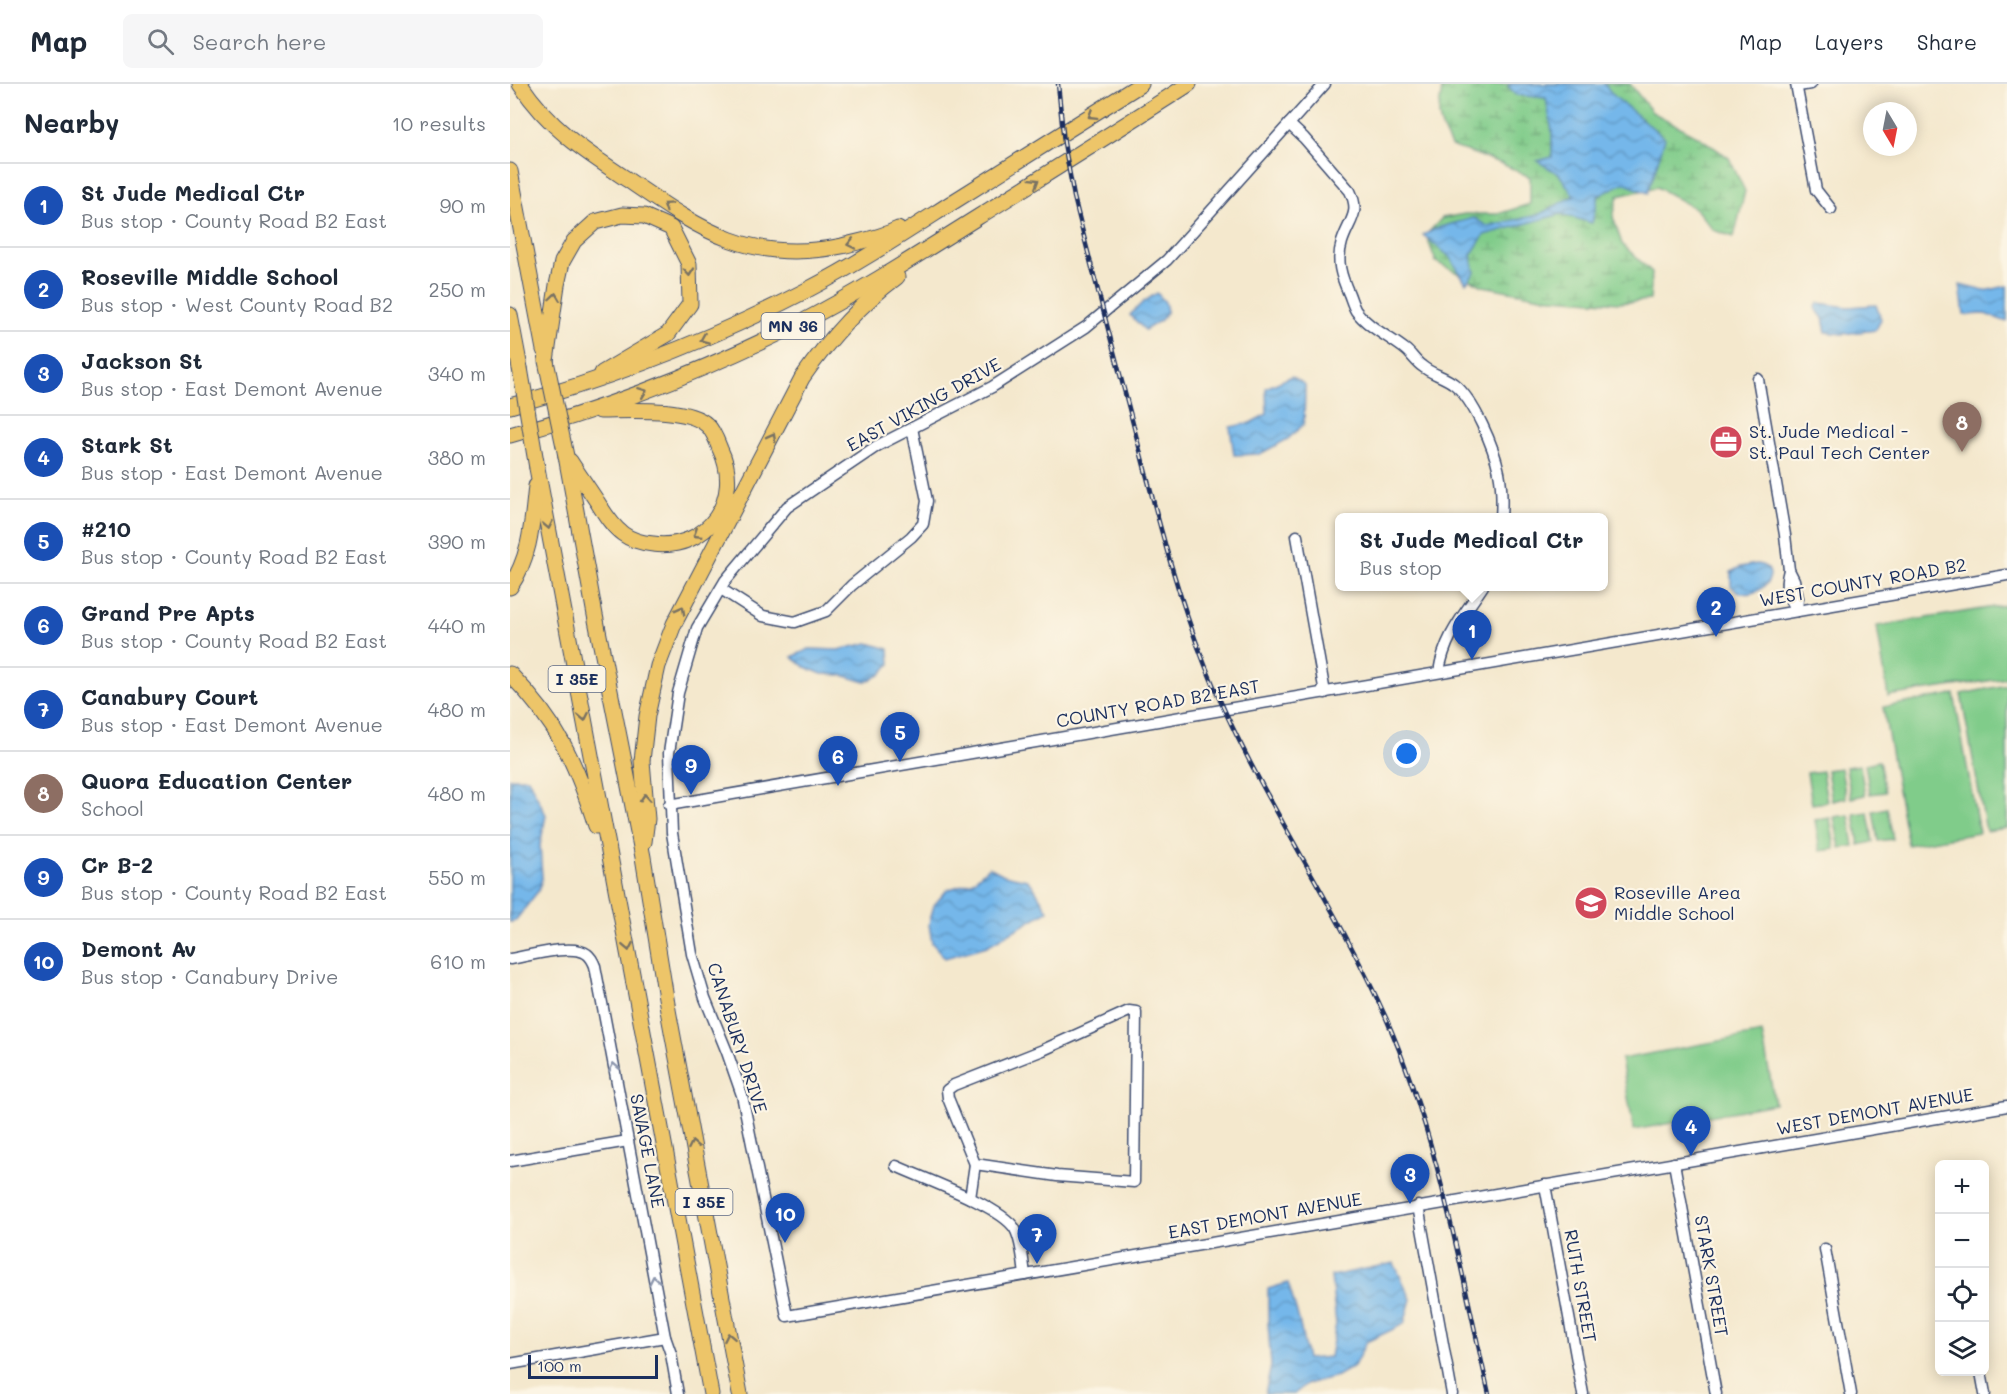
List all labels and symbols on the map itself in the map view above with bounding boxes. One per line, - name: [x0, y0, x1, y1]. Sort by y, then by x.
- north arrow: [1863, 102, 1917, 156]
- one-way arrow: [1087, 108, 1098, 119]
- one-way arrow: [1029, 177, 1039, 189]
- one-way arrow: [662, 202, 673, 213]
- one-way arrow: [846, 236, 856, 249]
- one-way arrow: [682, 268, 695, 277]
- one-way arrow: [549, 293, 561, 302]
- road number: MN 36: [762, 313, 824, 339]
- one-way arrow: [699, 332, 710, 344]
- street label: EAST VIKING DRIVE: [842, 352, 1005, 457]
- one-way arrow: [637, 386, 648, 399]
- pin: 8: [1942, 402, 1982, 452]
- place label: St. Jude Medical - St. Paul Tech Center: [1749, 419, 1930, 464]
- office icon: St. Jude Medical - St. Paul Tech Center: [1708, 424, 1744, 460]
- one-way arrow: [764, 432, 776, 443]
- one-way arrow: [541, 520, 554, 530]
- one-way arrow: [693, 527, 703, 539]
- street label: WEST COUNTY ROAD B2: [1758, 552, 1968, 612]
- pin: 2: [1696, 588, 1736, 637]
- one-way arrow: [674, 606, 685, 616]
- pin: 1: [1452, 610, 1492, 660]
- road number: I 35E: [548, 666, 606, 692]
- street label: COUNTY ROAD B2 EAST: [1054, 673, 1261, 733]
- one-way arrow: [577, 712, 590, 722]
- pin: 5: [880, 712, 920, 762]
- pin: 6: [818, 736, 858, 786]
- your location: [1392, 739, 1421, 768]
- pin: 9: [672, 746, 711, 795]
- one-way arrow: [639, 794, 652, 803]
- place label: Roseville Area Middle School: [1614, 880, 1741, 925]
- school or university icon: Roseville Area Middle School: [1573, 885, 1609, 921]
- one-way arrow: [621, 942, 633, 952]
- street label: CANABURY DRIVE: [702, 959, 774, 1116]
- one-way arrow: [608, 1063, 621, 1073]
- street label: WEST DEMONT AVENUE: [1774, 1082, 1975, 1140]
- street label: SAVAGE LANE: [625, 1092, 671, 1210]
- pin: 4: [1672, 1106, 1710, 1156]
- one-way arrow: [687, 1140, 700, 1150]
- pin: 3: [1390, 1154, 1430, 1204]
- street label: EAST DEMONT AVENUE: [1166, 1186, 1364, 1244]
- road number: I 35E: [676, 1189, 732, 1215]
- pin: 10: [766, 1194, 804, 1243]
- street label: STARK STREET: [1689, 1213, 1734, 1339]
- pin: 7: [1018, 1214, 1056, 1264]
- street label: RUTH STREET: [1559, 1227, 1603, 1344]
- one-way arrow: [648, 1275, 661, 1285]
- one-way arrow: [723, 1332, 736, 1342]
- scale bar: [528, 1352, 658, 1380]

